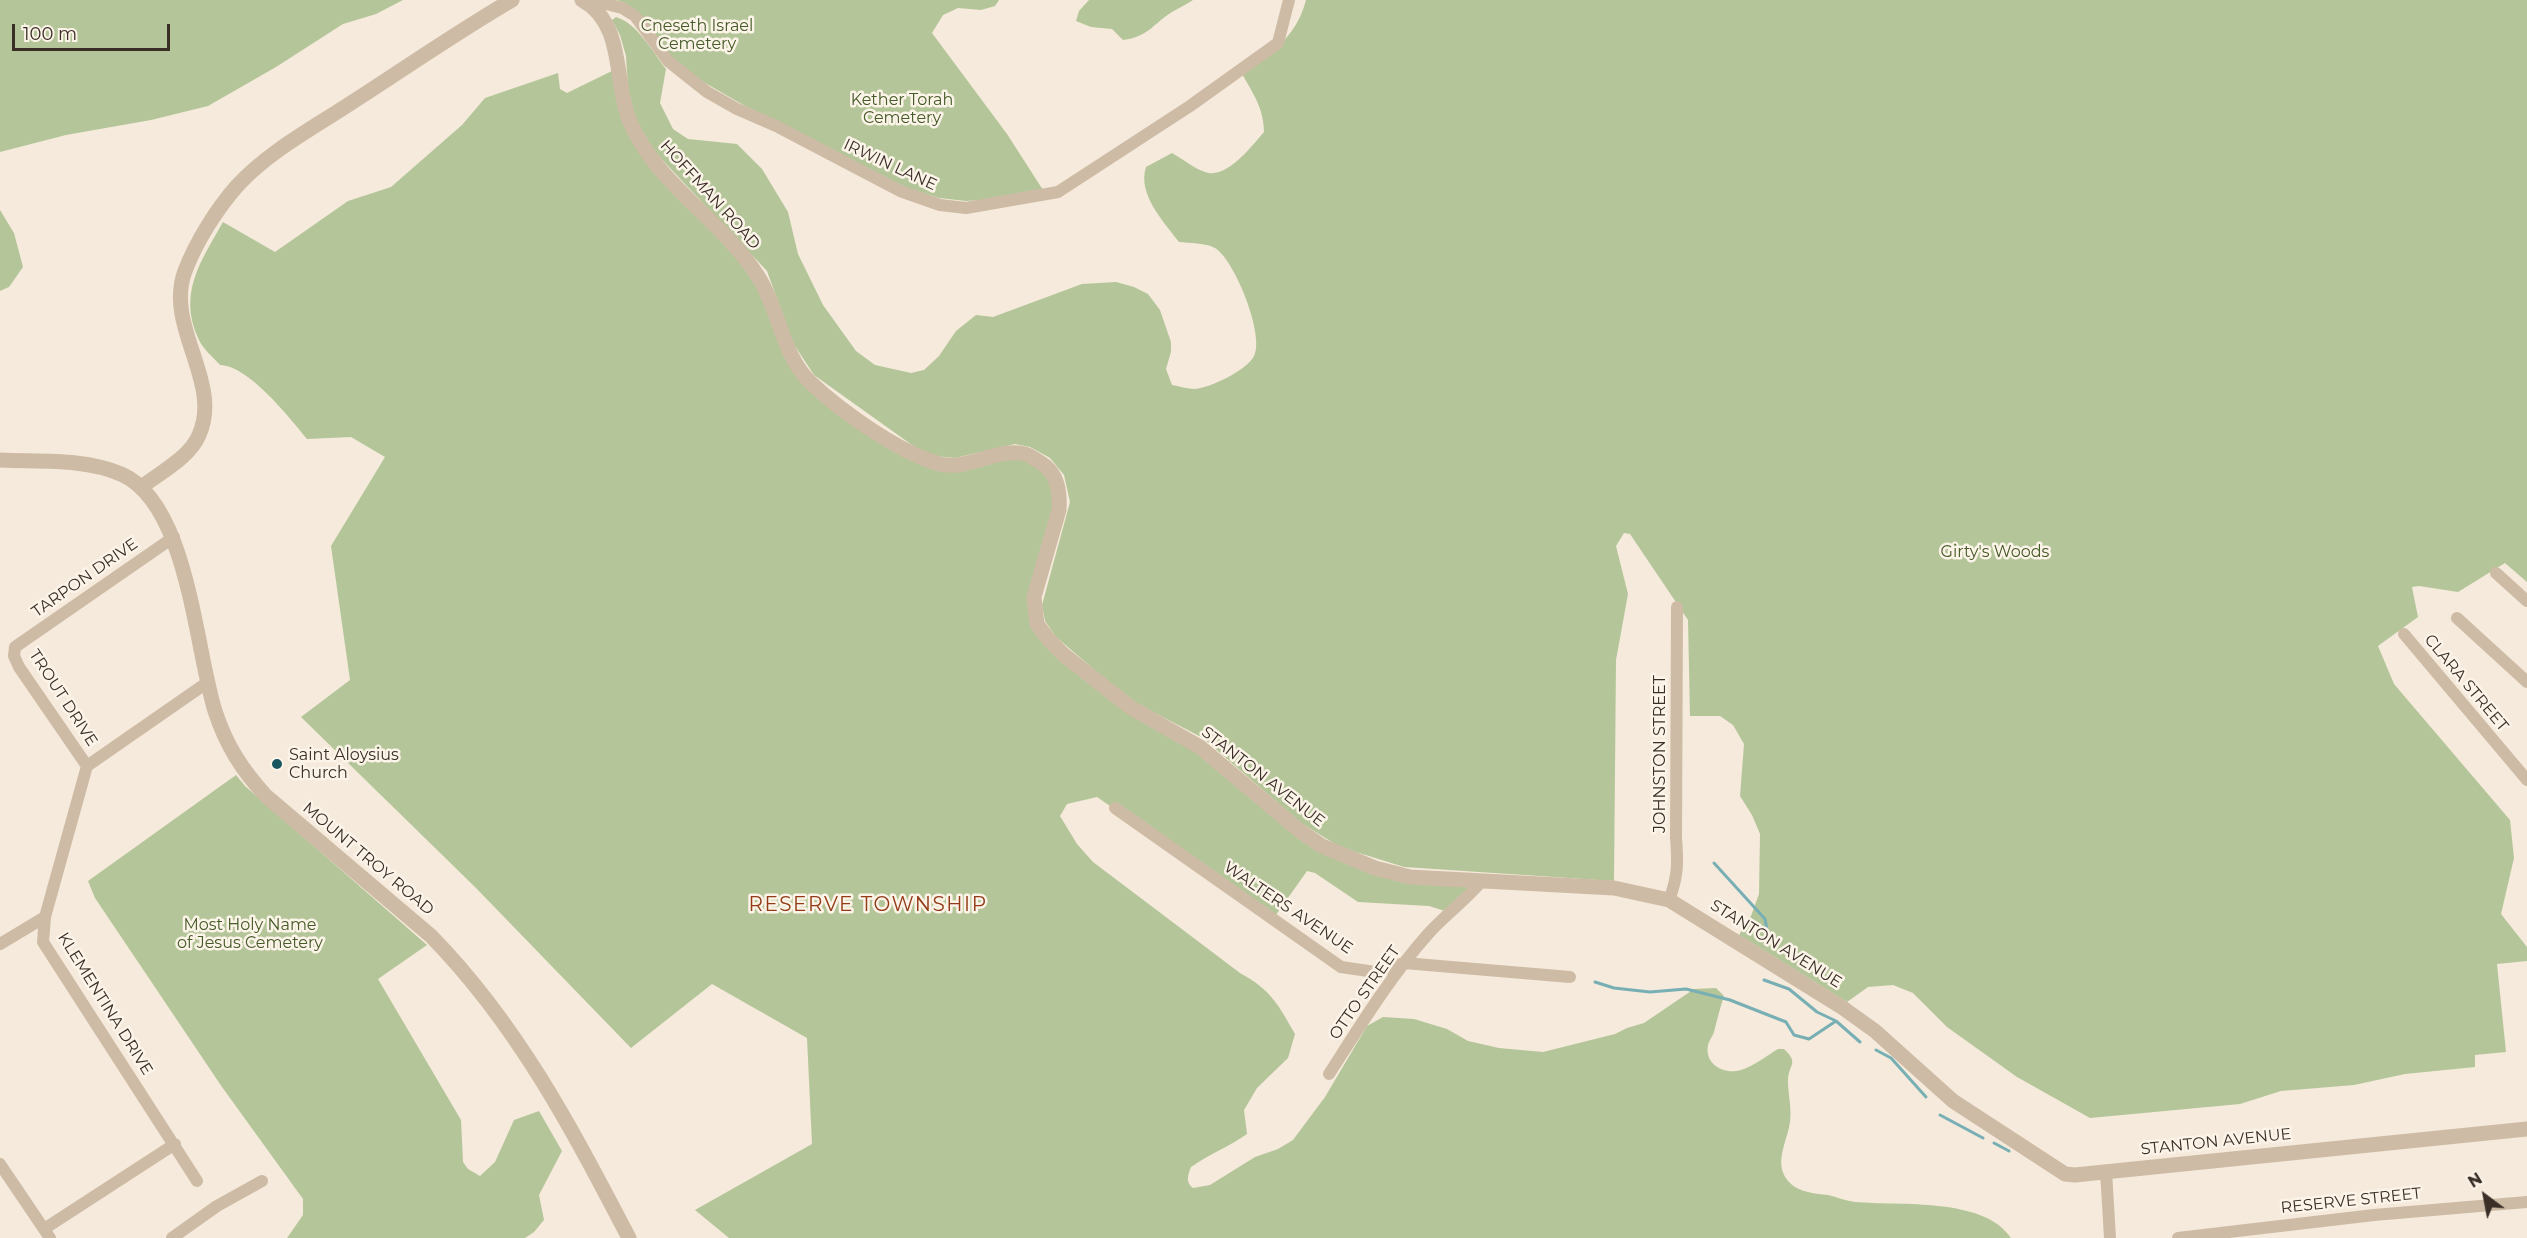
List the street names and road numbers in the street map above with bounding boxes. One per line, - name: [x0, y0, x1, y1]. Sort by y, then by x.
- street label: IRWIN LANE: [840, 135, 940, 195]
- street label: HOFFMAN ROAD: [656, 136, 764, 254]
- street label: TARPON DRIVE: [28, 534, 142, 622]
- street label: CLARA STREET: [2420, 631, 2512, 735]
- street label: TROUT DRIVE: [25, 646, 101, 750]
- street label: JOHNSTON STREET: [1650, 675, 1670, 833]
- street label: STANTON AVENUE: [1197, 723, 1329, 831]
- street label: MOUNT TROY ROAD: [299, 799, 437, 919]
- street label: WALTERS AVENUE: [1220, 858, 1356, 958]
- street label: STANTON AVENUE: [1707, 896, 1845, 992]
- street label: KLEMENTINA DRIVE: [53, 929, 157, 1079]
- street label: OTTO STREET: [1326, 942, 1404, 1044]
- street label: STANTON AVENUE: [2140, 1125, 2292, 1159]
- street label: RESERVE STREET: [2280, 1184, 2422, 1218]

